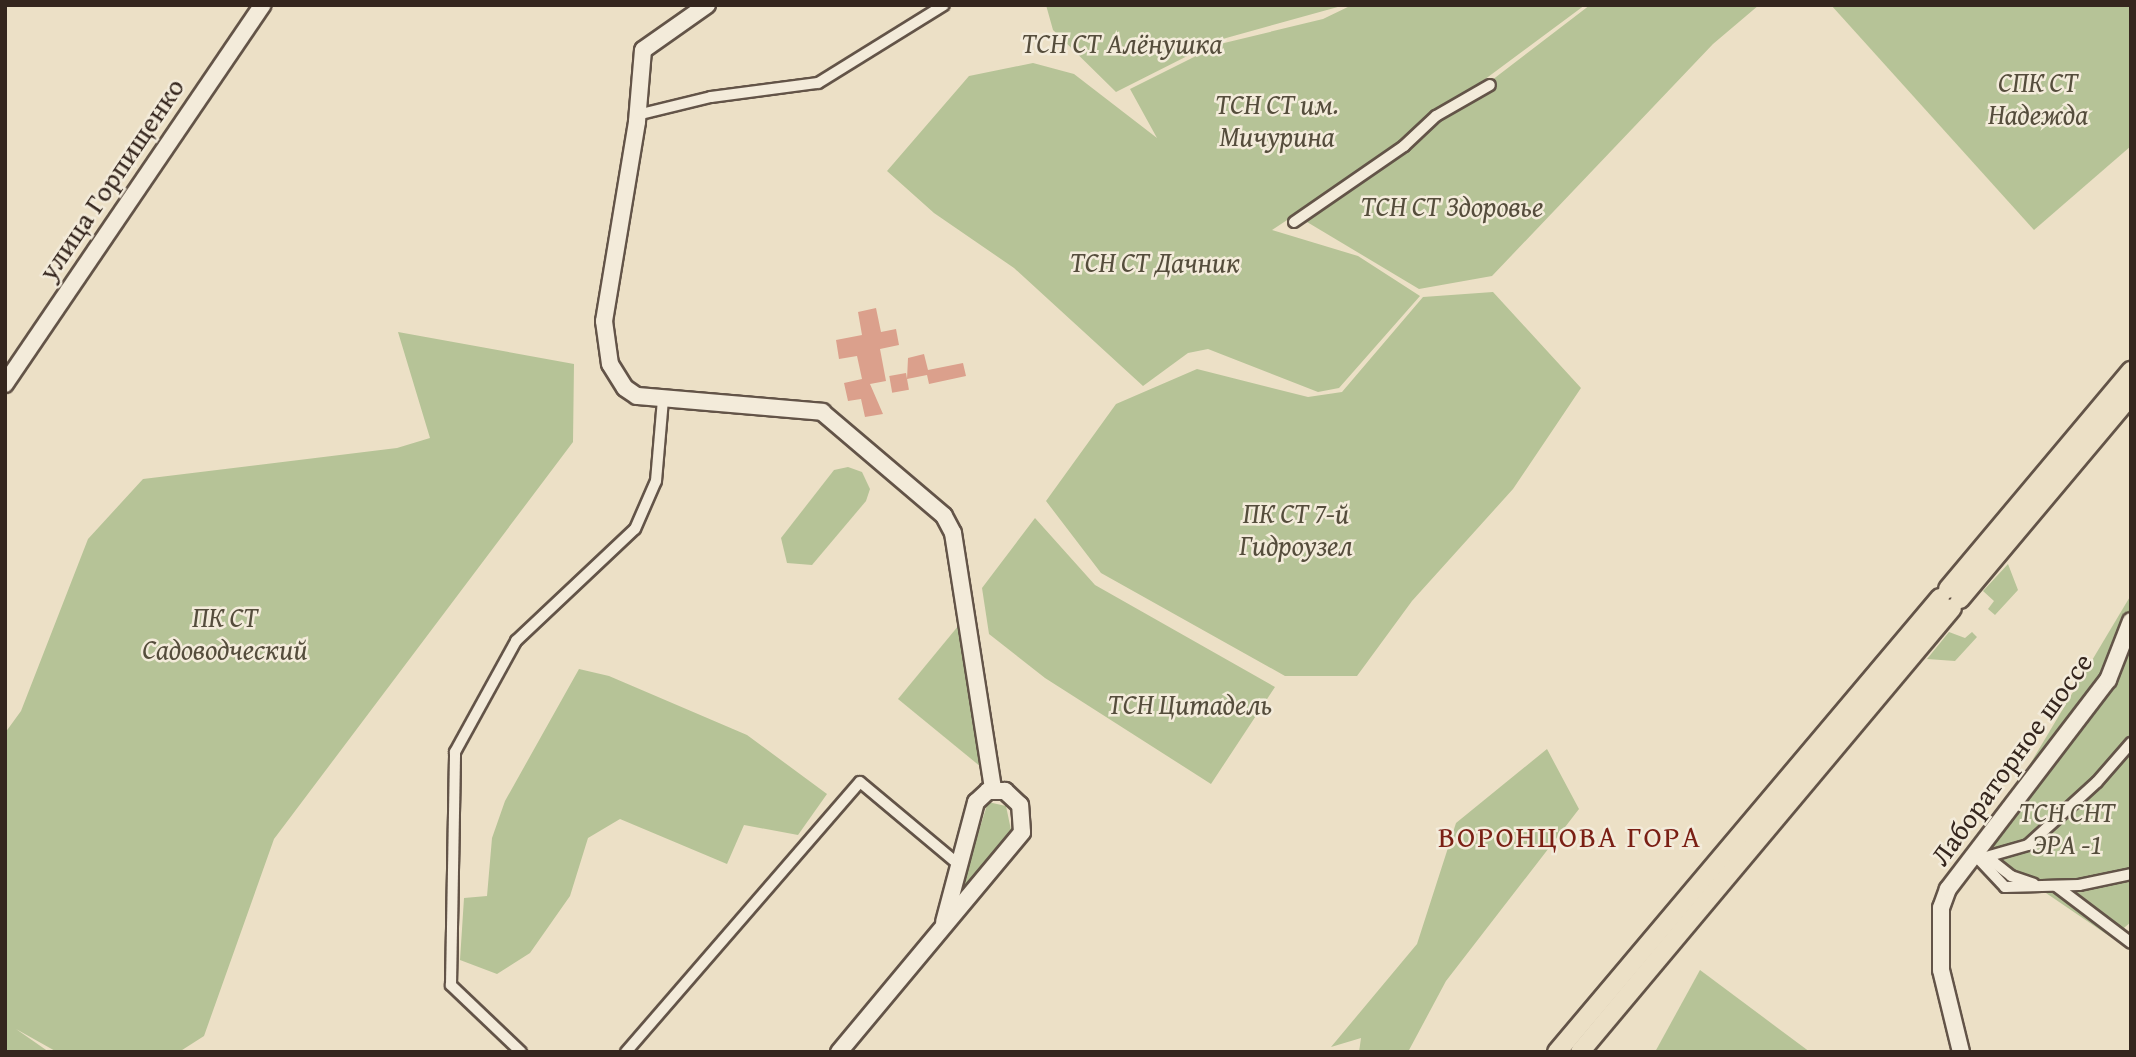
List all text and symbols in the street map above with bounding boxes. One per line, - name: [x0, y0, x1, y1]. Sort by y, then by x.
- park label: ТСН СТ Алёнушка: [1022, 26, 1222, 60]
- park label: СПК СТ Надежда: [1988, 65, 2088, 131]
- street label: улица Горпищенко: [31, 71, 191, 287]
- park label: ТСН СТ им. Мичурина: [1215, 87, 1339, 153]
- park label: ТСН СТ Здоровье: [1361, 189, 1543, 223]
- park label: ТСН СТ Дачник: [1070, 245, 1240, 279]
- park label: ПК СТ 7-й Гидроузел: [1239, 496, 1353, 562]
- park label: ПК СТ Садоводческий: [142, 600, 308, 666]
- street label: Лабораторное шоссе: [1923, 646, 2099, 872]
- park label: ТСН Цитадель: [1108, 687, 1272, 721]
- park label: ТСН СНТ ЭРА -1: [2019, 795, 2115, 861]
- district label: ВОРОНЦОВА ГОРА: [1440, 818, 1700, 854]

